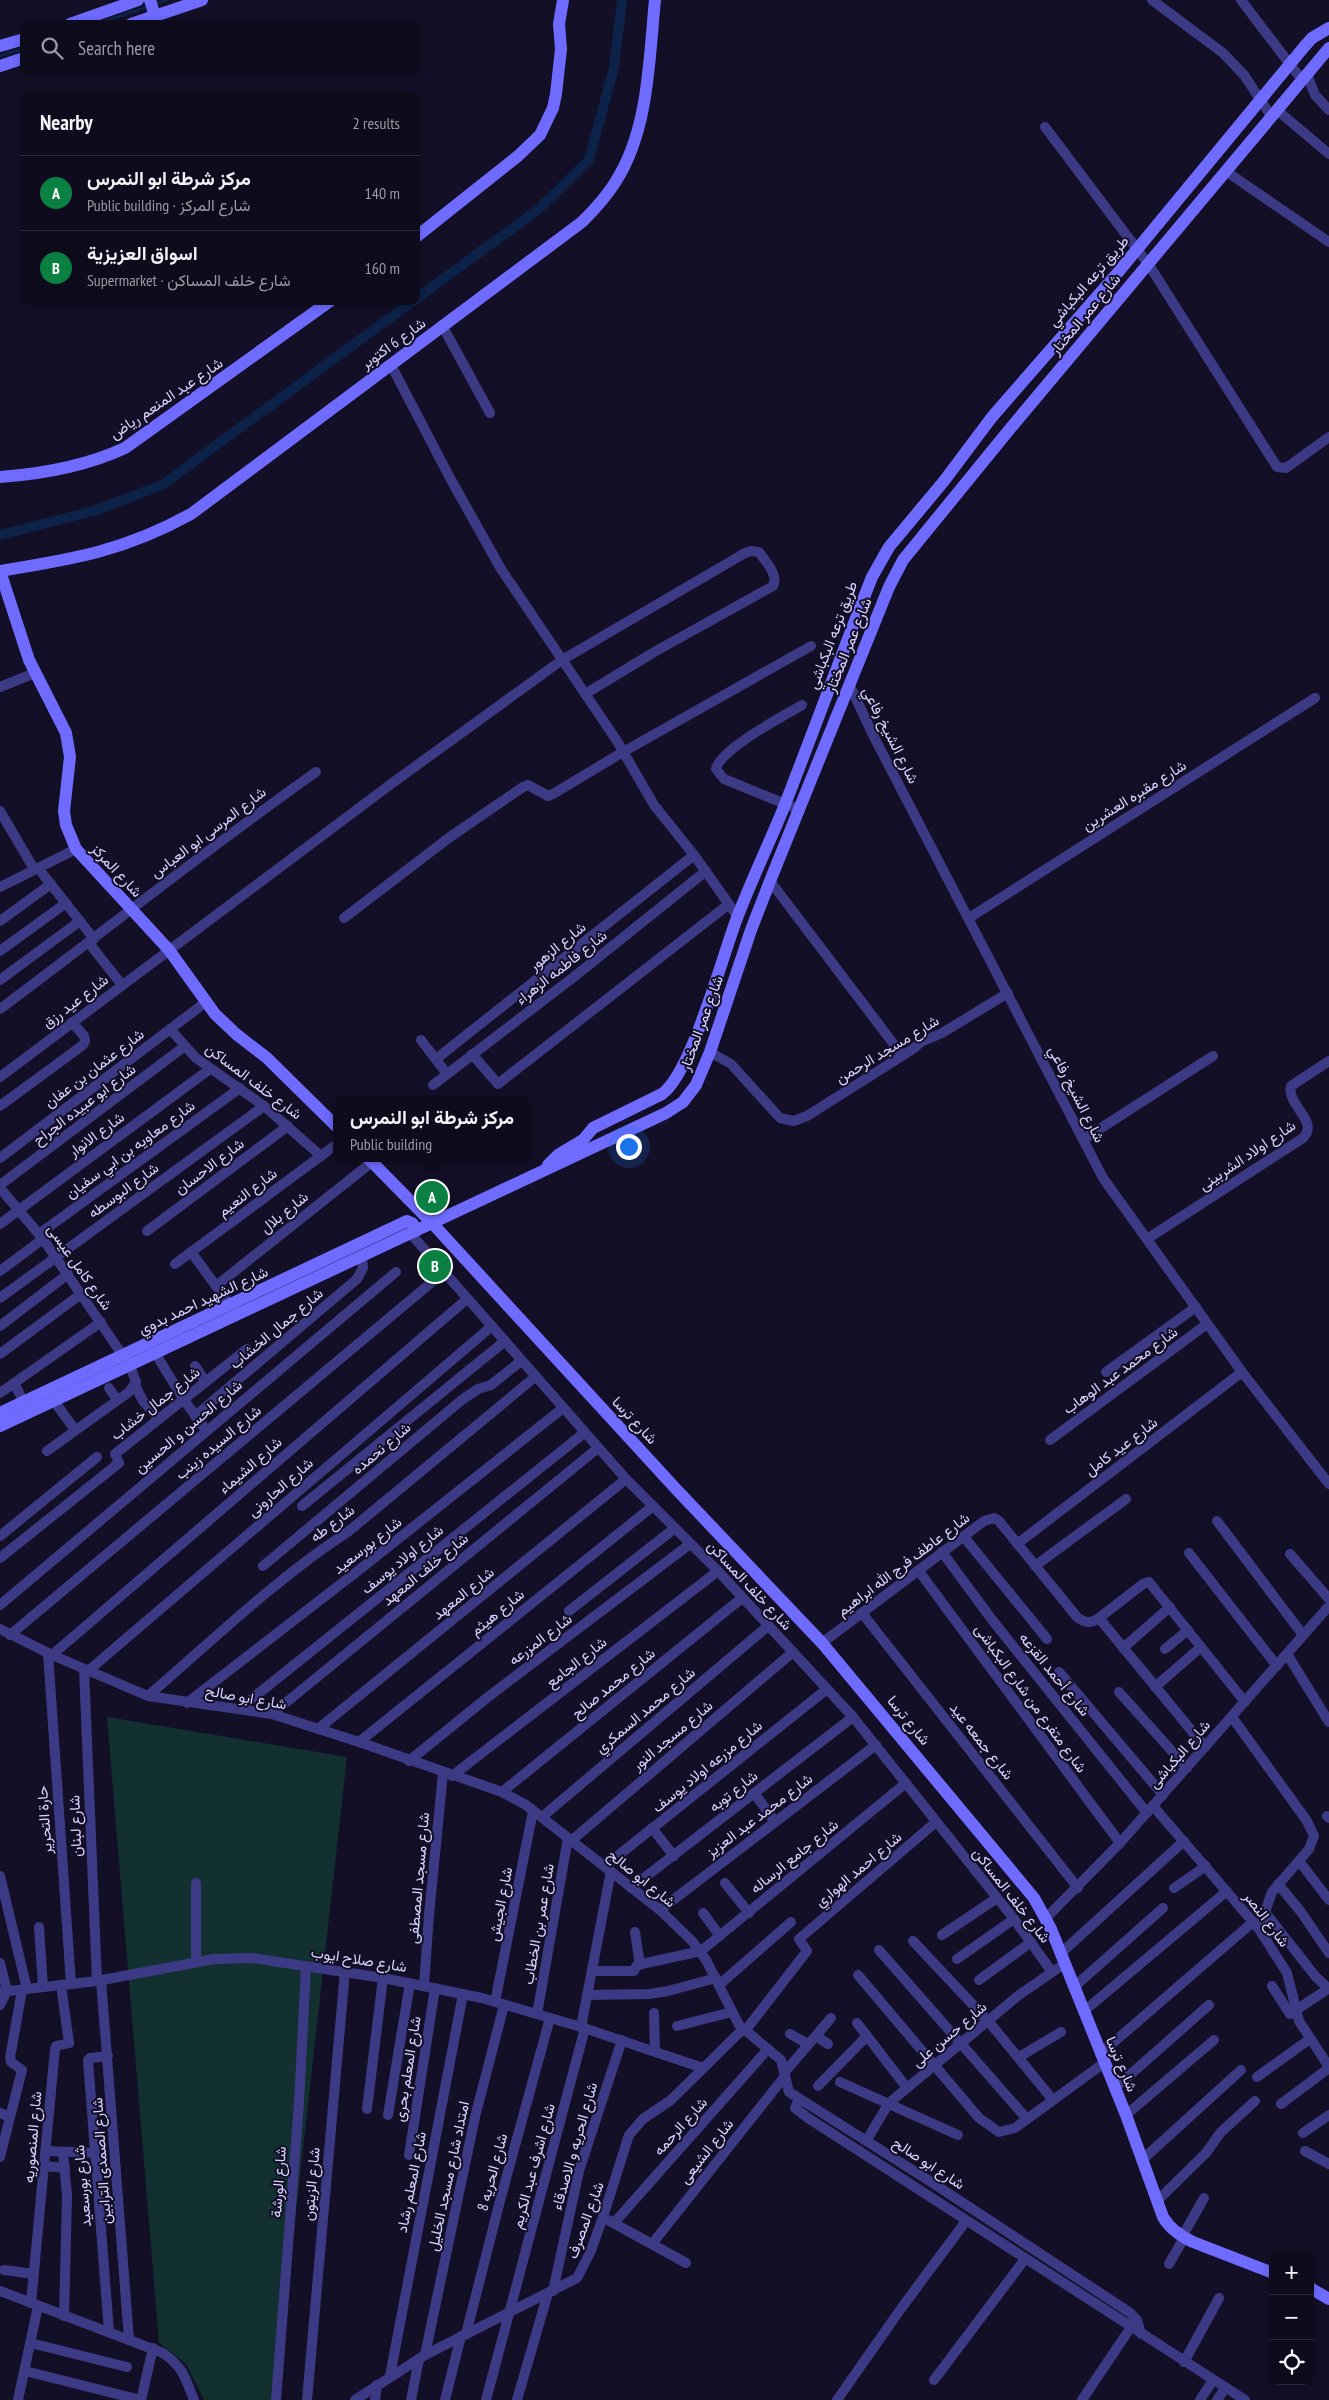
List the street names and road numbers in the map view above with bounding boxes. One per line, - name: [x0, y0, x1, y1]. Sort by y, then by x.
- street label: طريق ترعه البكباشي: [1043, 231, 1136, 333]
- street label: شارع عمر المختار: [1045, 269, 1126, 361]
- street label: شارع 6 اكتوبر: [356, 313, 431, 375]
- street label: شارع عبد المنعم رياض: [106, 353, 228, 445]
- street label: طريق ترعه البكباشي: [803, 578, 865, 693]
- street label: شارع عمر المختار: [820, 595, 877, 697]
- street label: شارع الشيخ رفاعي: [855, 683, 924, 789]
- street label: شارع مقبره العشرين: [1078, 755, 1191, 836]
- street label: شارع المرسى ابو العباس: [146, 782, 271, 883]
- street label: شارع المركز: [85, 838, 147, 902]
- street label: شارع الزهور: [524, 917, 591, 977]
- street label: شارع فاطمه الزهراء: [512, 925, 612, 1010]
- street label: شارع عيد رزق: [38, 970, 113, 1034]
- street label: شارع عمر المختار: [675, 973, 729, 1075]
- street label: شارع مسجد الرحمن: [832, 1011, 943, 1089]
- street label: شارع عثمان بن عفان: [40, 1024, 149, 1113]
- street label: شارع خلف المساكن: [201, 1039, 306, 1125]
- street label: شارع الشيخ رفاعي: [1041, 1042, 1110, 1148]
- street label: شارع ابو عبيده الجراح: [29, 1059, 141, 1151]
- street label: شارع معاويه بن ابي سفيان: [61, 1095, 201, 1206]
- street label: شارع الانوار: [63, 1107, 129, 1163]
- street label: شارع اولاد الشربينى: [1195, 1115, 1300, 1196]
- street label: شارع الاحسان: [170, 1134, 249, 1200]
- street label: شارع البوسطه: [84, 1158, 163, 1224]
- street label: شارع النعيم: [213, 1163, 282, 1222]
- street label: شارع بلال: [256, 1187, 313, 1239]
- street label: شارع كامل عيسى: [42, 1220, 117, 1315]
- street label: شارع الشهيد احمد بدوي: [135, 1262, 273, 1342]
- street label: شارع جمال الخشاب: [225, 1283, 328, 1374]
- street label: شارع محمد عبد الوهاب: [1059, 1322, 1182, 1420]
- street label: شارع جمال خشاب: [106, 1362, 205, 1445]
- street label: شارع الحسن و الحسين: [130, 1375, 247, 1478]
- street label: شارع ترسا: [607, 1392, 662, 1449]
- street label: شارع السيده زينب: [171, 1400, 266, 1485]
- street label: شارع عيد كامل: [1081, 1412, 1163, 1481]
- street label: شارع نحمده: [348, 1418, 416, 1480]
- street label: شارع الشيماء: [214, 1432, 287, 1499]
- street label: شارع الحارونى: [243, 1453, 318, 1522]
- street label: شارع طه: [306, 1500, 359, 1548]
- street label: شارع عاطف فرج الله ابراهيم: [833, 1508, 975, 1622]
- street label: شارع بورسعيد: [329, 1512, 407, 1579]
- street label: شارع اولاد يوسف: [357, 1520, 448, 1599]
- street label: شارع خلف المعهد: [378, 1528, 473, 1611]
- street label: شارع خلف المساكن: [702, 1536, 797, 1635]
- street label: شارع المعهد: [428, 1562, 499, 1625]
- street label: شارع هيثم: [466, 1584, 529, 1641]
- street label: شارع المزرعه: [504, 1609, 577, 1671]
- street label: شارع متفرع من شارع البكباشى: [969, 1620, 1091, 1777]
- street label: شارع أحمد القزعه: [1014, 1628, 1095, 1721]
- street label: شارع الجامع: [542, 1632, 612, 1693]
- street label: شارع محمد صالح: [567, 1643, 660, 1724]
- street label: شارع محمد السمكري: [591, 1663, 701, 1760]
- street label: شارع ابو صالح: [204, 1681, 288, 1715]
- street label: شارع ترسا: [882, 1691, 935, 1750]
- street label: شارع مسجد النور: [627, 1695, 718, 1777]
- street label: شارع جمعه عيد: [944, 1699, 1018, 1785]
- street label: شارع مزرعه اولاد يوسف: [648, 1716, 767, 1818]
- street label: شارع البكباشى: [1144, 1716, 1216, 1794]
- street label: شارع توبه: [705, 1766, 763, 1818]
- street label: شارع محمد عبد العزيز: [701, 1769, 817, 1864]
- street label: حارة التحرير: [32, 1785, 56, 1856]
- street label: شارع لبنان: [64, 1794, 88, 1857]
- street label: شارع مسجد المصطفى: [403, 1811, 435, 1945]
- street label: شارع جامع الرساله: [746, 1815, 843, 1899]
- street label: شارع احمد الهواري: [811, 1827, 908, 1914]
- street label: شارع خلف المساكن: [967, 1844, 1055, 1948]
- street label: شارع ابو صالح: [603, 1845, 680, 1913]
- street label: شارع عمر بن الخطاب: [518, 1862, 560, 1986]
- street label: شارع الجيش: [483, 1865, 519, 1943]
- street label: شارع النصر: [1238, 1887, 1294, 1952]
- street label: شارع صلاح ايوب: [309, 1942, 409, 1978]
- street label: شارع حسن على: [908, 1997, 992, 2073]
- street label: شارع المعلم بحرى: [389, 2015, 427, 2124]
- street label: شارع ترسا: [1100, 2033, 1142, 2095]
- street label: شارع الحريه و الاصدقاء: [547, 2080, 603, 2213]
- street label: شارع المنصوريه: [19, 2090, 47, 2184]
- street label: شارع الرحمه: [649, 2093, 713, 2161]
- street label: شارع الصمدى الترابين: [87, 2097, 117, 2225]
- street label: امتداد شارع مسجد الخليل: [423, 2099, 475, 2253]
- street label: شارع اشرف عبد الكريم: [507, 2101, 561, 2231]
- street label: شارع الشيعى: [675, 2114, 739, 2189]
- street label: شارع المعلم رشاد: [392, 2130, 432, 2235]
- street label: شارع الحريه 8: [473, 2131, 513, 2213]
- street label: شارع ابو صالح: [888, 2133, 969, 2195]
- street label: شارع بورسعيد: [69, 2144, 97, 2228]
- street label: شارع الورشة: [266, 2146, 292, 2218]
- street label: شارع الزيتون: [298, 2146, 326, 2222]
- street label: شارع المصرف: [562, 2179, 610, 2262]

